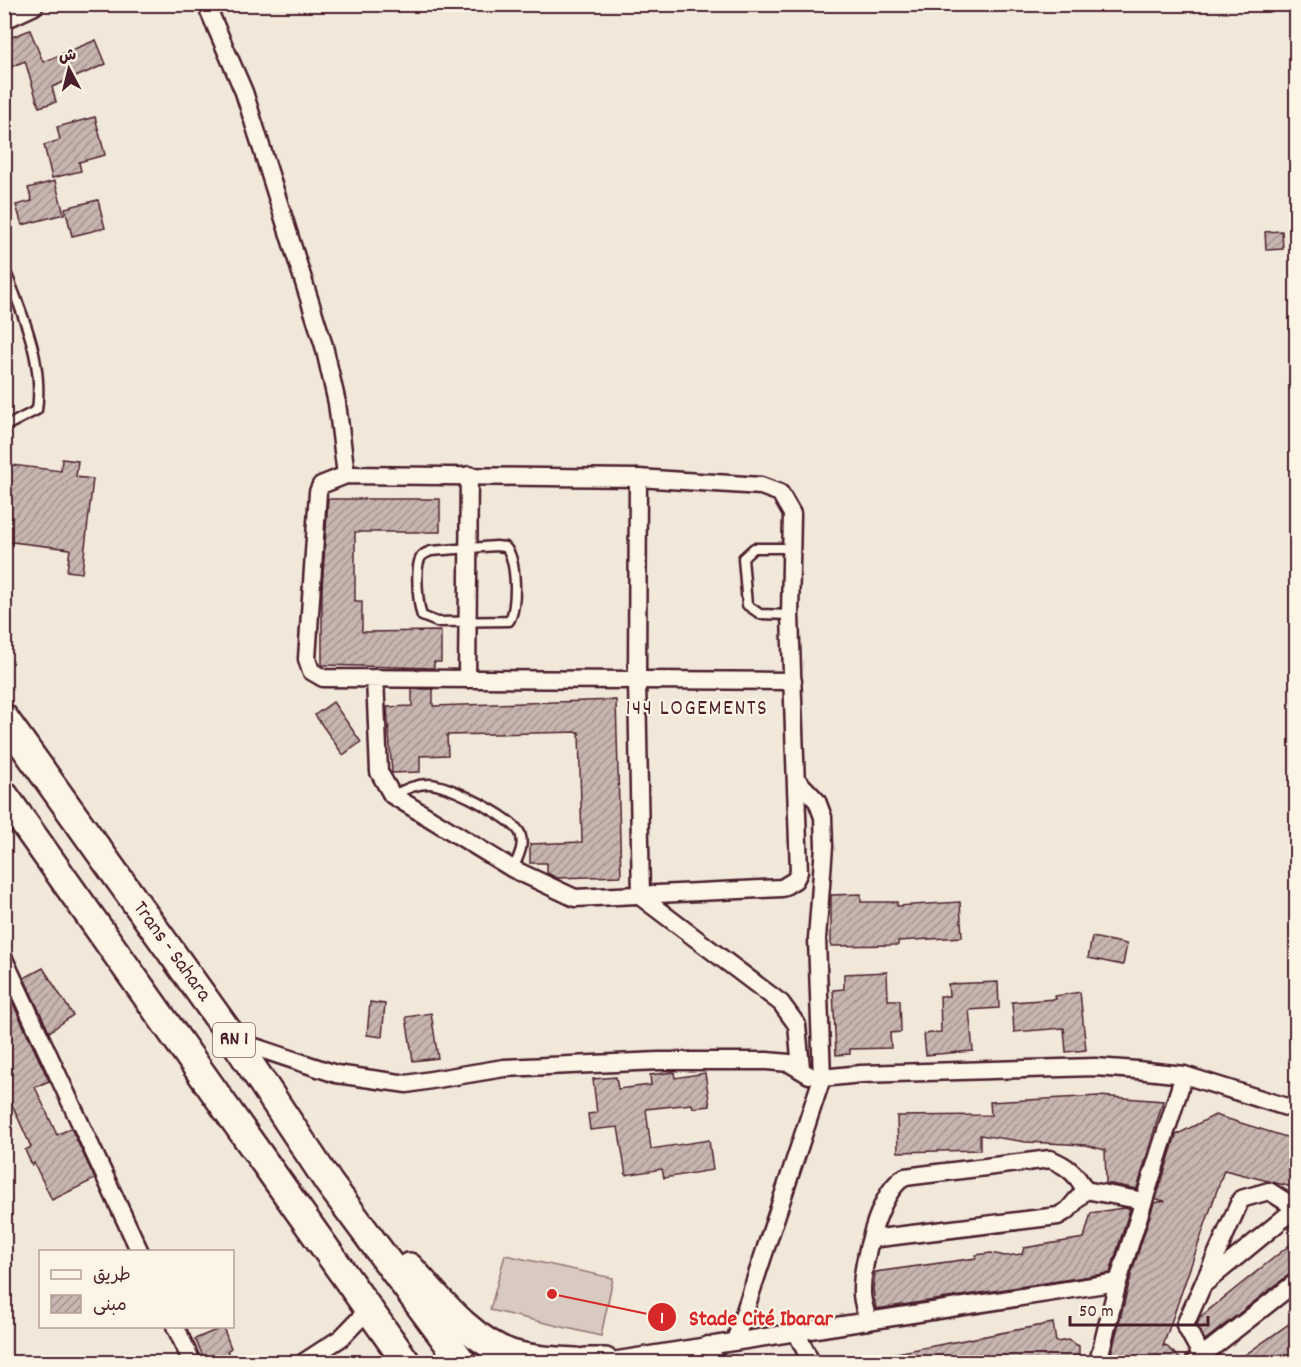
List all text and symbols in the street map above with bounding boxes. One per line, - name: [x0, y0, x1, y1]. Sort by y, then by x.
- north arrow: [39, 39, 99, 99]
- text: ش: [57, 44, 78, 69]
- district label: 144 LOGEMENTS: [626, 694, 768, 725]
- street label: Trans - Sahara: [124, 896, 218, 1009]
- road number: RN 1: [213, 1023, 255, 1057]
- legend: [39, 1250, 234, 1328]
- text: طريق: [93, 1264, 131, 1289]
- scale bar: [1070, 1289, 1208, 1327]
- text: مبنى: [93, 1294, 127, 1319]
- callout: Stade Cité Ibarar: [647, 1297, 845, 1337]
- text: 50 m: [1079, 1300, 1114, 1325]
- text: Stade Cité Ibarar: [689, 1305, 834, 1336]
- text: 1: [660, 1307, 664, 1332]

